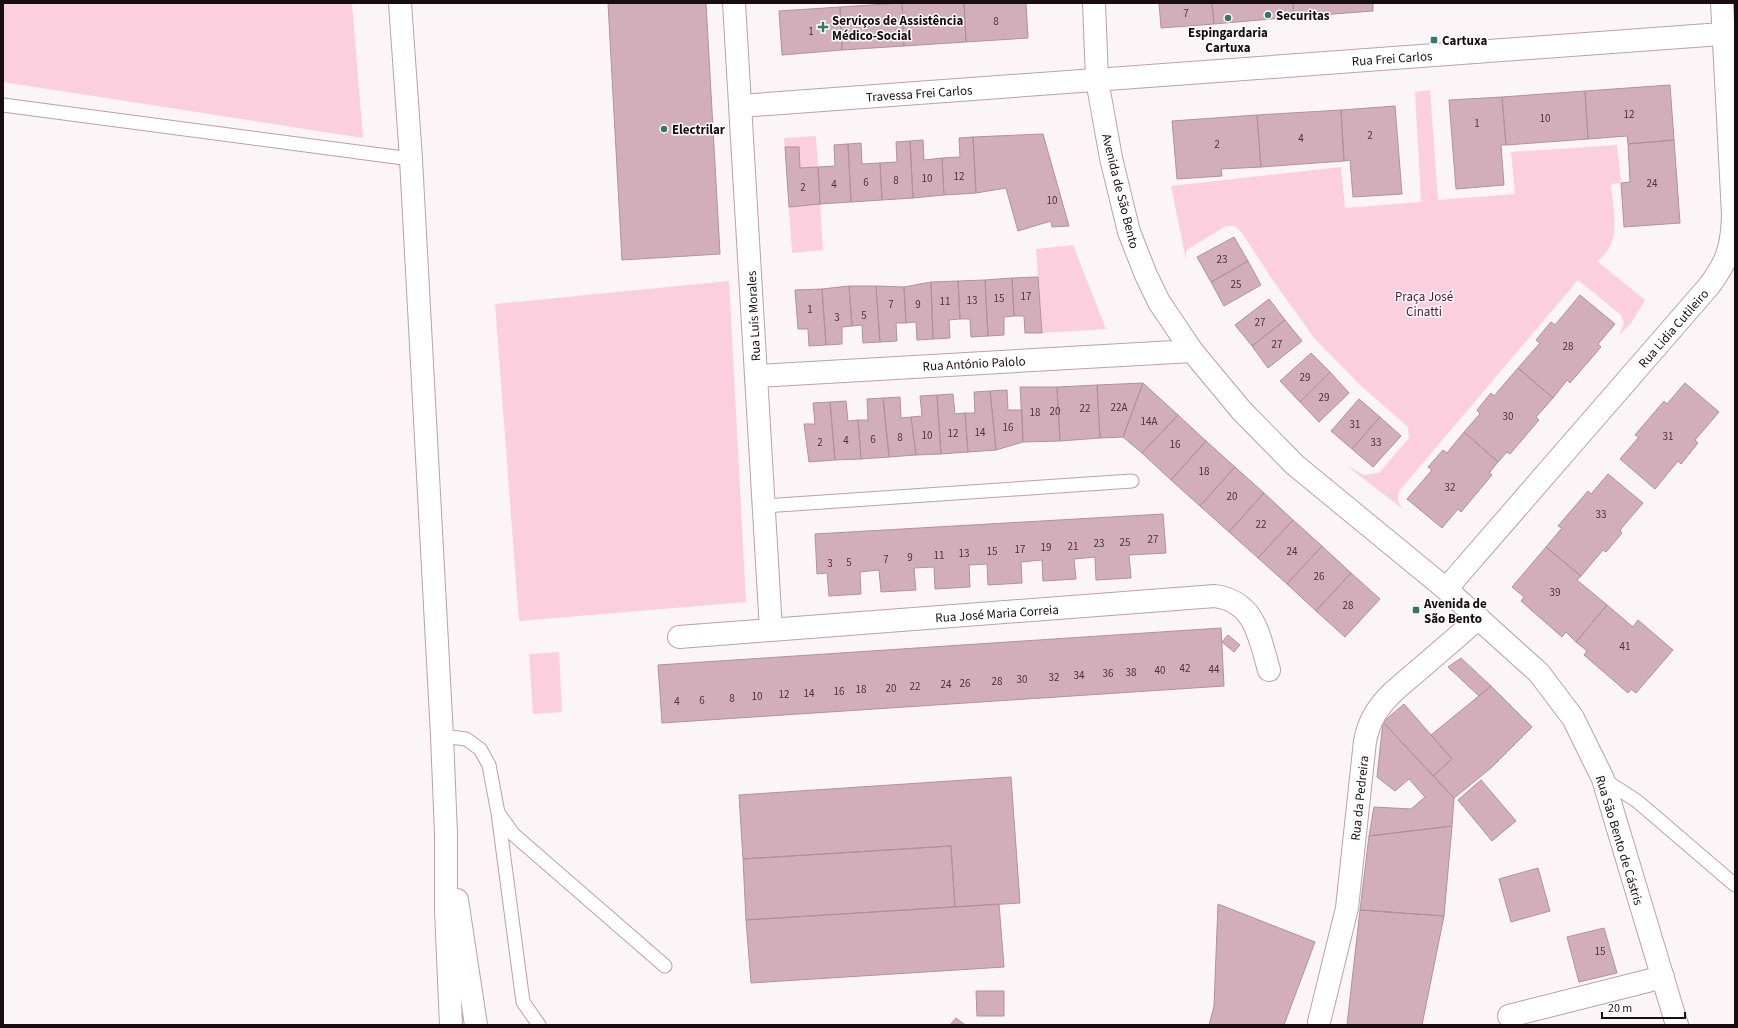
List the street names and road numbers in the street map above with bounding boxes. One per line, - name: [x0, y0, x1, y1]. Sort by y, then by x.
- street label: Rua Frei Carlos: [1351, 47, 1433, 71]
- street label: Travessa Frei Carlos: [865, 81, 973, 107]
- street label: Avenida de São Bento: [1097, 132, 1143, 251]
- street label: Rua Luís Morales: [743, 270, 765, 362]
- street label: Rua Lidia Cutileiro: [1634, 285, 1713, 372]
- street label: Rua António Palolo: [922, 352, 1026, 376]
- street label: Rua José Maria Correia: [935, 601, 1059, 627]
- street label: Rua da Pedreira: [1347, 755, 1373, 842]
- street label: Rua São Bento de Cástris: [1591, 773, 1648, 908]

